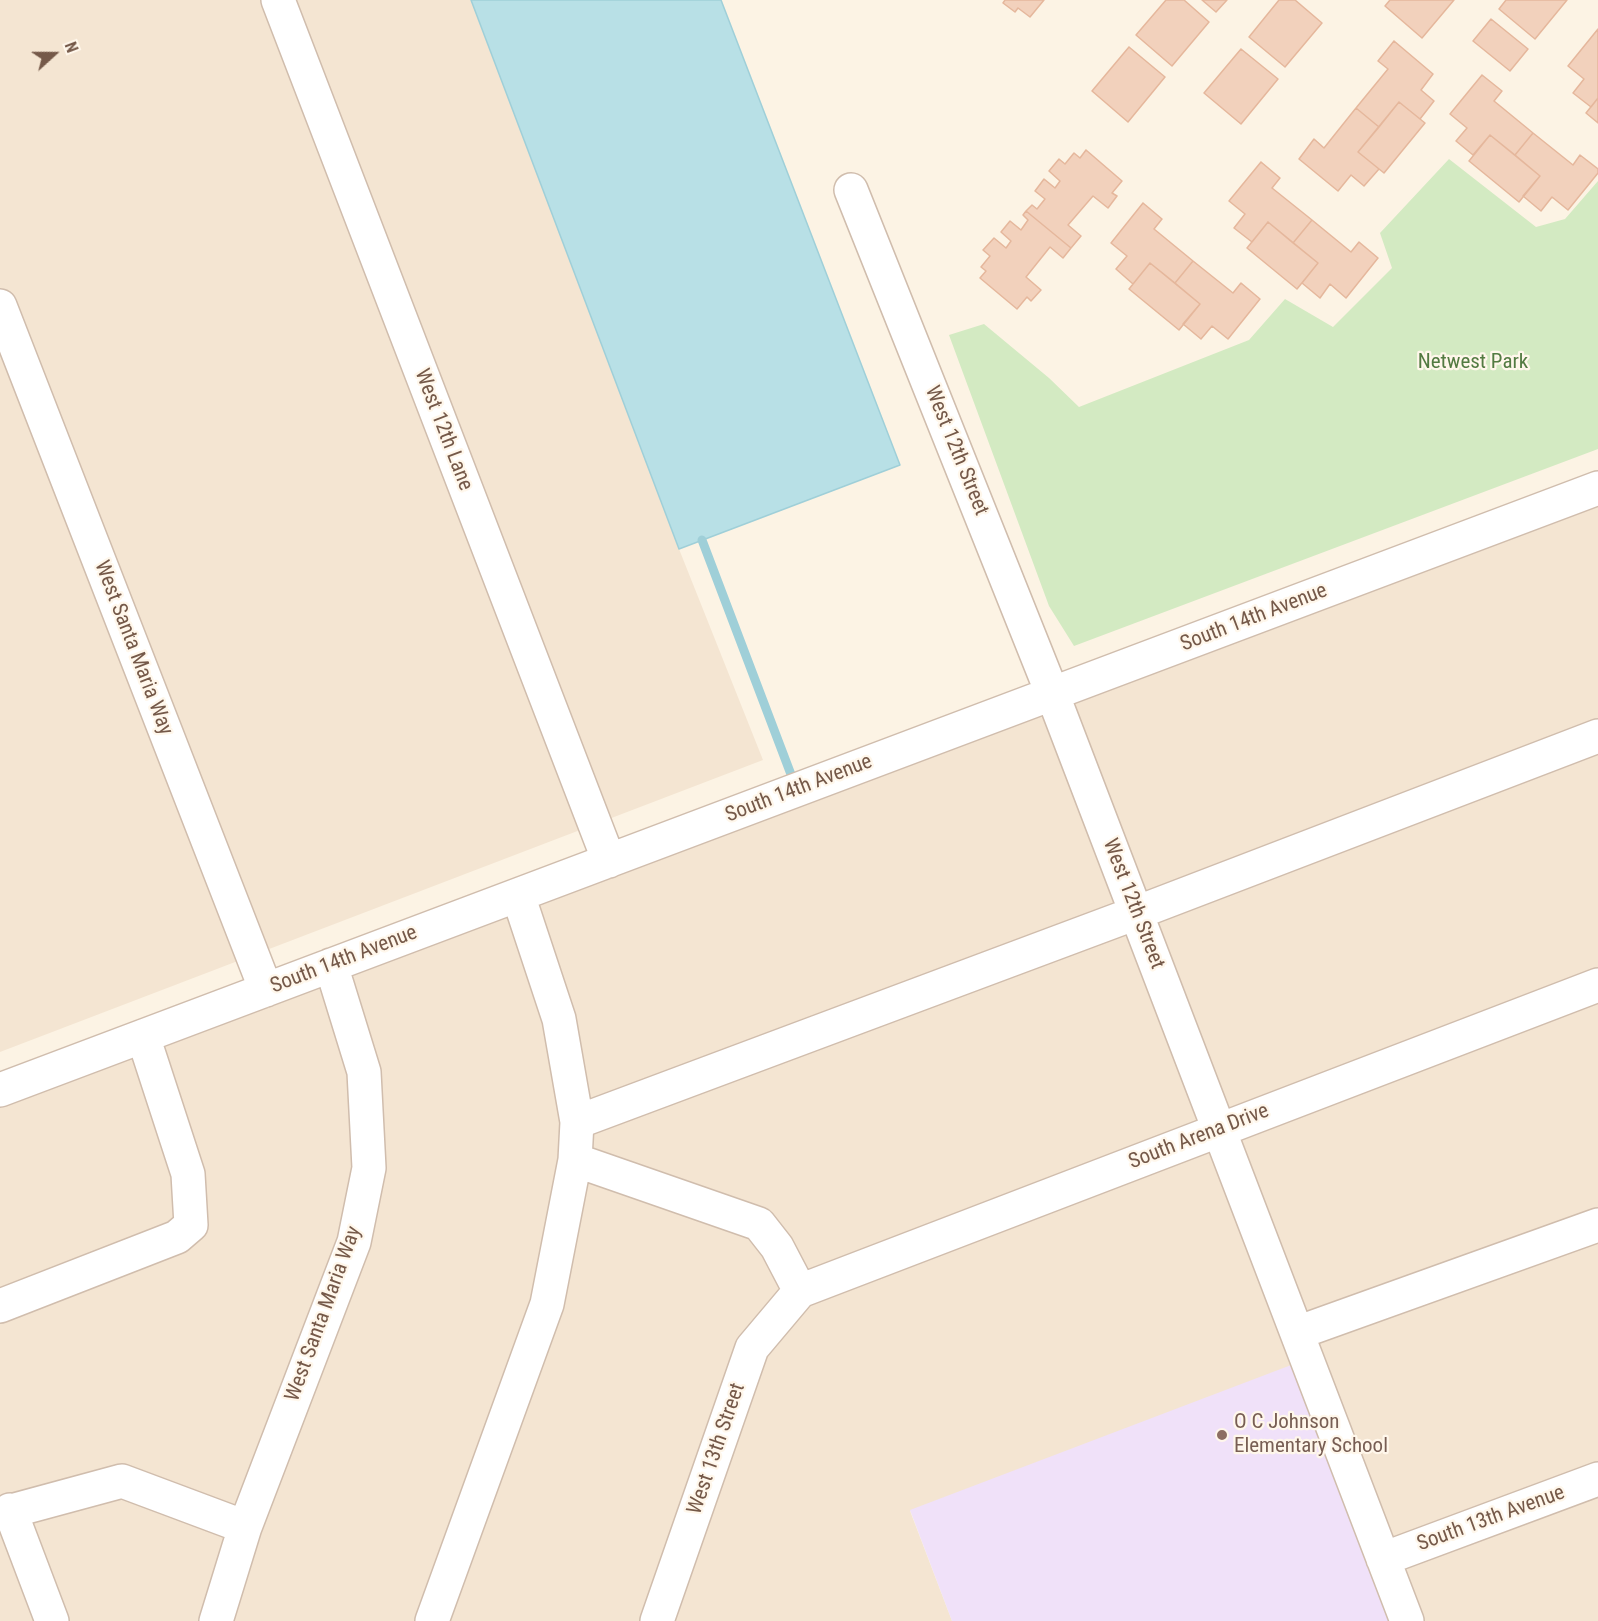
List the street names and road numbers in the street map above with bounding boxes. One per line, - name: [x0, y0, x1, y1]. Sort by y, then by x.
- street label: West 12th Lane: [408, 366, 478, 494]
- street label: West 12th Street: [919, 383, 993, 519]
- street label: West Santa Maria Way: [88, 557, 178, 739]
- street label: South 14th Avenue: [1177, 578, 1331, 658]
- street label: South 14th Avenue: [722, 749, 876, 829]
- street label: West 12th Street: [1097, 835, 1169, 973]
- street label: South 14th Avenue: [267, 920, 421, 1000]
- street label: South Arena Drive: [1125, 1099, 1273, 1175]
- street label: West Santa Maria Way: [281, 1223, 367, 1405]
- street label: West 13th Street: [683, 1380, 751, 1518]
- street label: South 13th Avenue: [1414, 1481, 1568, 1557]

